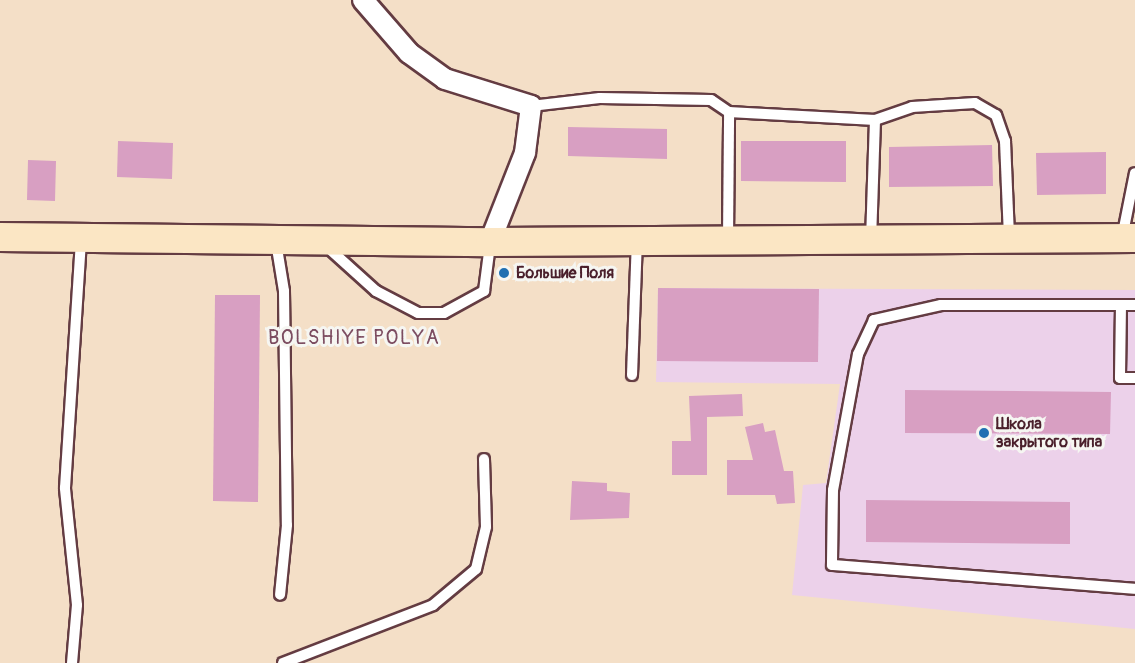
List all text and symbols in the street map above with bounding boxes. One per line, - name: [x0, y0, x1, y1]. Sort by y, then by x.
- place label: Большие Поля: [516, 263, 614, 283]
- marker: Большие Поля: [497, 266, 511, 280]
- district label: BOLSHIYE POLYA: [268, 325, 440, 349]
- place label: Школа закрытого типа: [996, 414, 1102, 452]
- marker: Школа закрытого типа: [977, 426, 991, 440]

